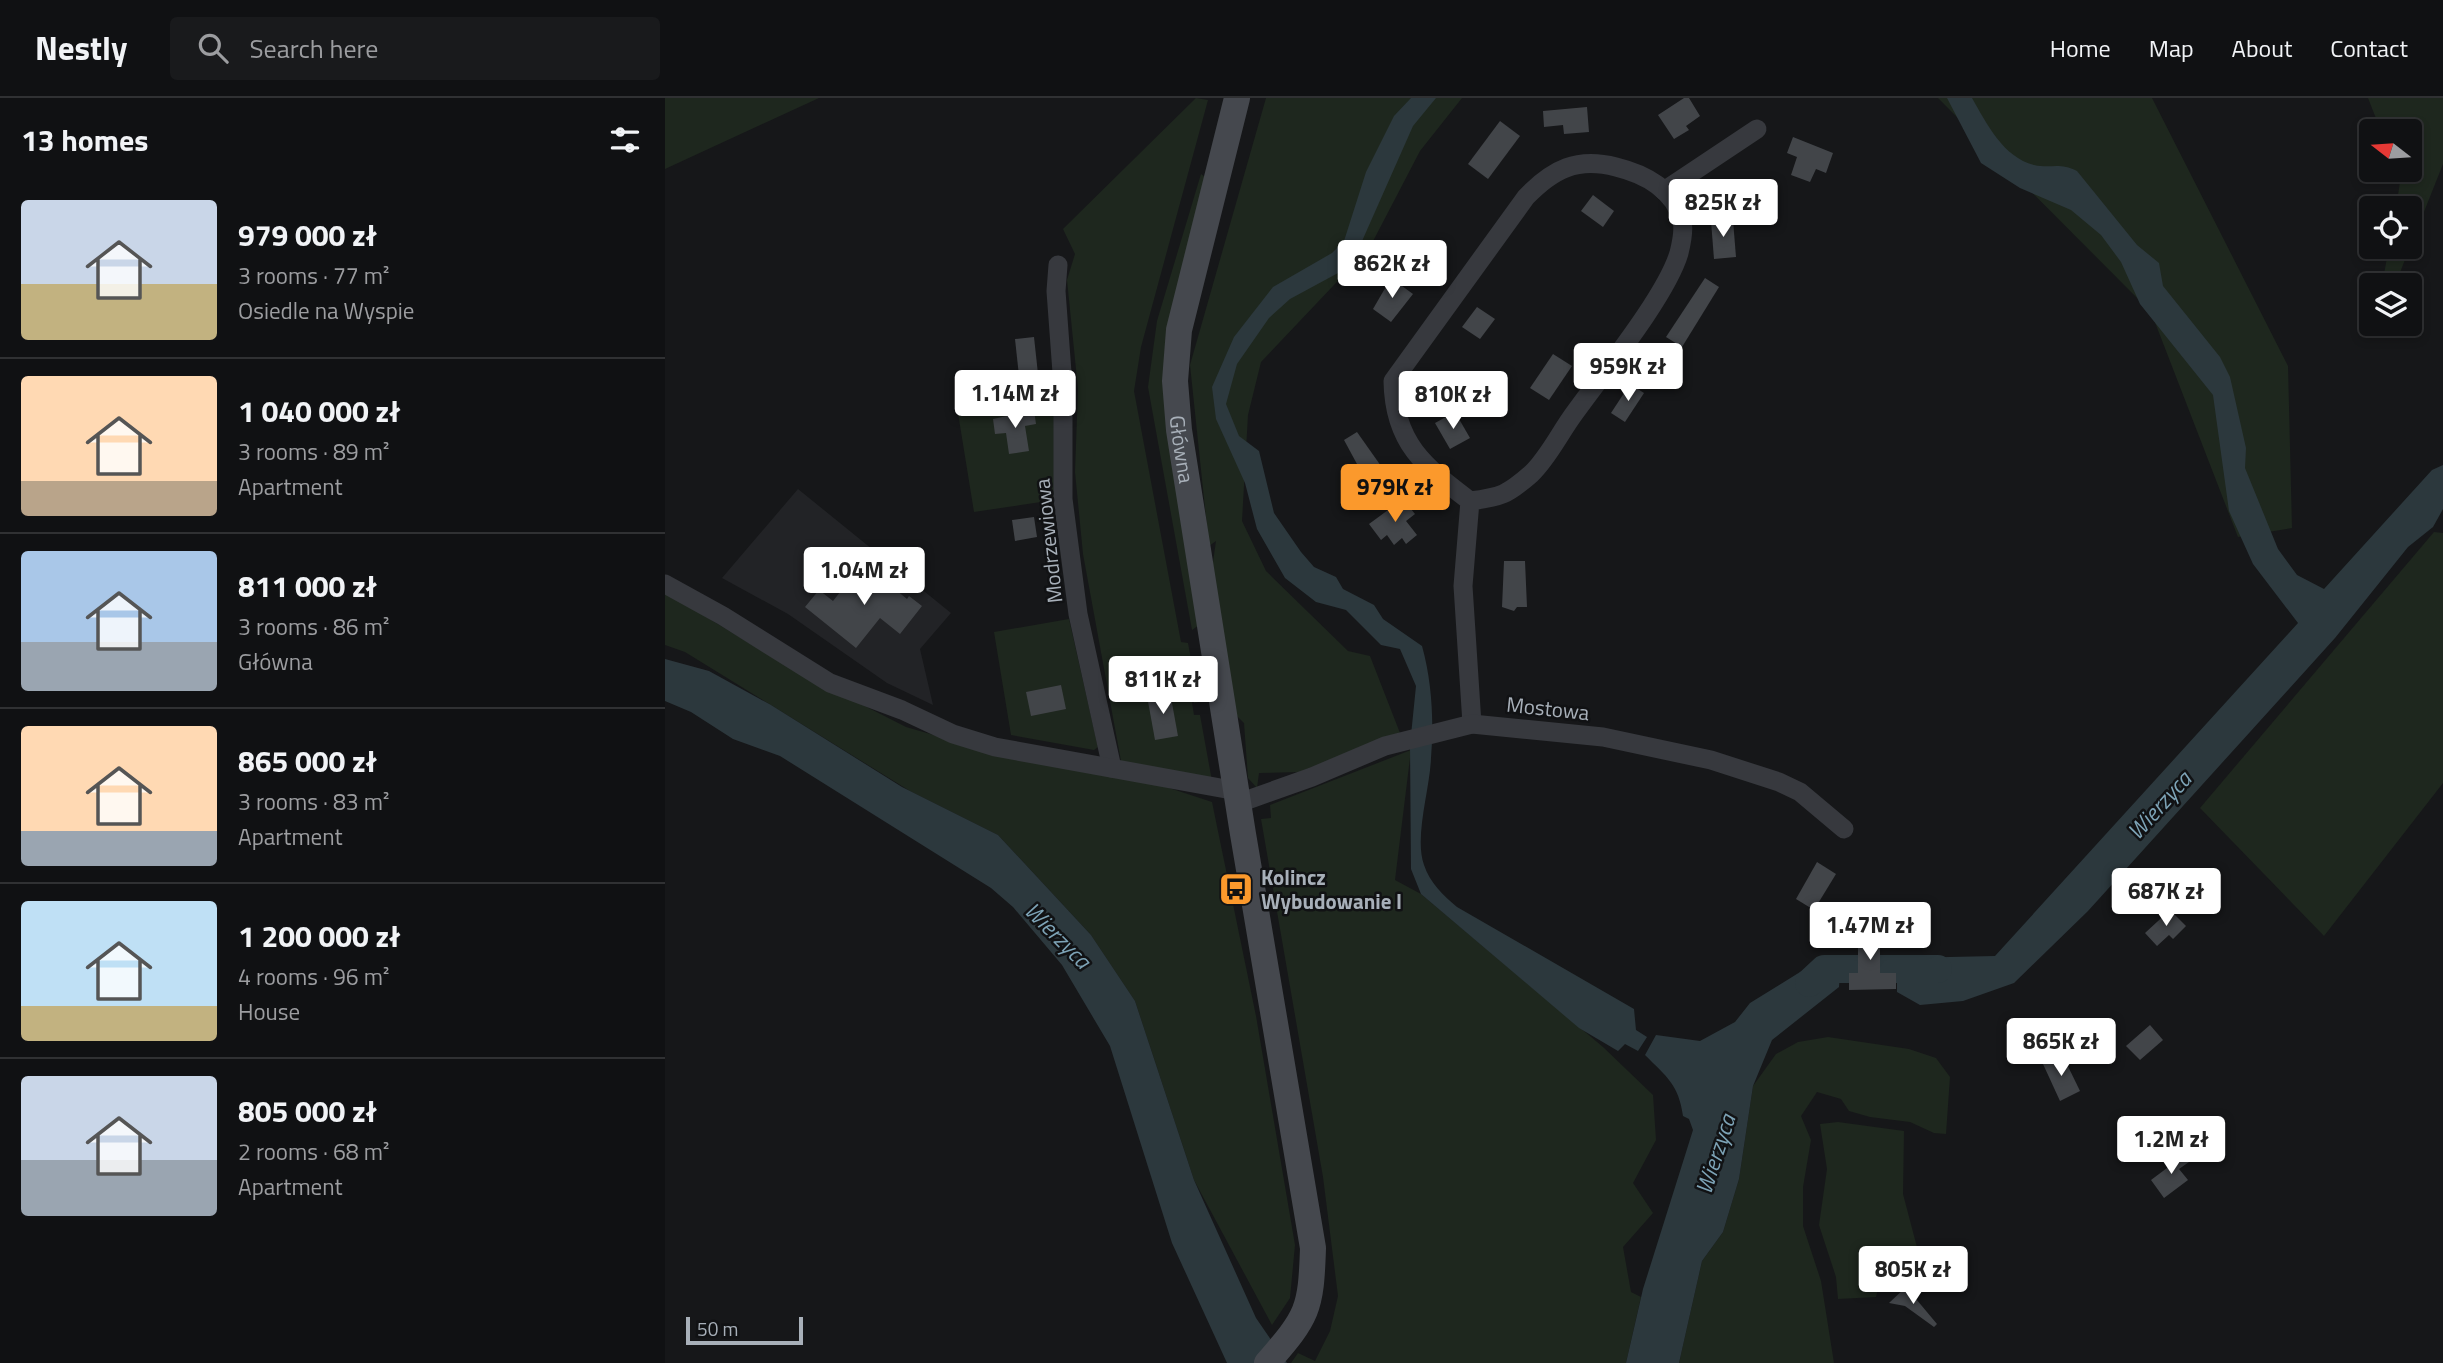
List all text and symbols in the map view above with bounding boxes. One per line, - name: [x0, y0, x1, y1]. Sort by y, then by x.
- search box: [170, 17, 660, 80]
- text: Nestly: [35, 23, 128, 73]
- icon: search: [194, 29, 232, 67]
- text: Search here: [250, 29, 378, 68]
- text: Home: [2050, 30, 2111, 66]
- text: Map: [2149, 30, 2194, 66]
- text: About: [2232, 30, 2292, 66]
- text: Contact: [2330, 30, 2408, 66]
- text: 13 homes: [21, 117, 148, 163]
- north arrow: [2359, 119, 2422, 182]
- map controls: [2359, 119, 2422, 336]
- icon: filters: [606, 121, 644, 159]
- pin: 825K zł: [1658, 180, 1788, 239]
- text: 825K zł: [1685, 184, 1761, 219]
- button: locate: [2359, 196, 2422, 259]
- text: 979 000 zł: [238, 212, 377, 258]
- icon: home: [77, 228, 161, 312]
- pin: 862K zł: [1327, 240, 1457, 300]
- text: 862K zł: [1354, 245, 1430, 280]
- text: 3 rooms · 77 m²: [238, 258, 389, 293]
- button: layers: [2359, 273, 2422, 336]
- text: Osiedle na Wyspie: [238, 293, 414, 328]
- pin: 959K zł: [1563, 344, 1693, 403]
- text: 959K zł: [1590, 348, 1666, 383]
- pin: 1.14M zł: [943, 370, 1087, 430]
- pin: 810K zł: [1388, 372, 1518, 431]
- text: 1.14M zł: [971, 375, 1059, 410]
- text: 810K zł: [1415, 376, 1491, 411]
- text: 1 040 000 zł: [238, 388, 400, 434]
- icon: home: [77, 404, 161, 488]
- street label: Główna: [1162, 414, 1203, 486]
- text: 3 rooms · 89 m²: [238, 434, 389, 469]
- pin: 979K zł: [1330, 464, 1460, 524]
- text: Apartment: [238, 469, 343, 504]
- text: 979K zł: [1357, 469, 1433, 504]
- street label: Modrzewiowa: [1026, 477, 1070, 605]
- pin: 1.04M zł: [792, 547, 936, 607]
- text: 1.04M zł: [820, 552, 908, 587]
- text: 811 000 zł: [238, 563, 377, 609]
- icon: home: [77, 579, 161, 663]
- text: 3 rooms · 86 m²: [238, 609, 389, 644]
- text: Główna: [238, 644, 313, 679]
- pin: 811K zł: [1098, 656, 1228, 716]
- text: 811K zł: [1125, 661, 1201, 696]
- street label: Mostowa: [1505, 688, 1591, 728]
- text: 865 000 zł: [238, 738, 377, 784]
- icon: home: [77, 754, 161, 838]
- water label: Wierzyca: [2119, 762, 2200, 847]
- text: 3 rooms · 83 m²: [238, 784, 389, 819]
- text: Apartment: [238, 819, 343, 854]
- place label: Kolincz Wybudowanie I: [1261, 861, 1402, 917]
- pin: 687K zł: [2101, 868, 2231, 928]
- bus stop icon: Kolincz Wybudowanie I: [1217, 870, 1255, 908]
- text: 687K zł: [2128, 873, 2204, 908]
- water label: Wierzyca: [1017, 894, 1100, 977]
- pin: 1.47M zł: [1798, 902, 1942, 962]
- text: 1.47M zł: [1826, 907, 1914, 942]
- text: 1 200 000 zł: [238, 913, 400, 959]
- icon: home: [77, 929, 161, 1013]
- text: 4 rooms · 96 m²: [238, 959, 389, 994]
- text: House: [238, 994, 300, 1029]
- pin: 865K zł: [1996, 1018, 2126, 1078]
- text: 865K zł: [2023, 1023, 2099, 1058]
- text: 805 000 zł: [238, 1088, 377, 1134]
- icon: home: [77, 1104, 161, 1188]
- water label: Wierzyca: [1686, 1108, 1745, 1198]
- pin: 1.2M zł: [2106, 1116, 2236, 1176]
- text: 1.2M zł: [2133, 1121, 2209, 1156]
- text: 2 rooms · 68 m²: [238, 1134, 389, 1169]
- text: Apartment: [238, 1169, 343, 1204]
- pin: 805K zł: [1848, 1246, 1978, 1306]
- text: 805K zł: [1875, 1251, 1951, 1286]
- scale bar: [686, 1314, 803, 1346]
- text: 50 m: [697, 1314, 738, 1343]

